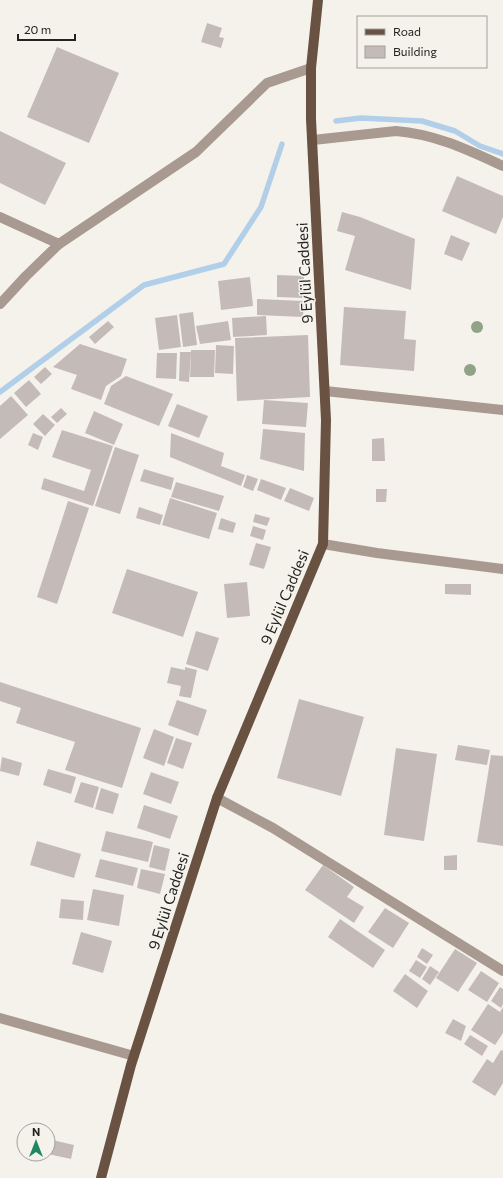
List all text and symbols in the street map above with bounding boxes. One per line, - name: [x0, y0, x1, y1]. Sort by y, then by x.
- scale bar: [18, 16, 75, 42]
- legend: [357, 16, 487, 68]
- text: 20 m: [24, 22, 51, 36]
- text: Road: [393, 24, 421, 38]
- text: Building: [393, 44, 437, 58]
- street label: 9 Eylül Caddesi: [292, 222, 316, 324]
- street label: 9 Eylül Caddesi: [256, 547, 312, 647]
- street label: 9 Eylül Caddesi: [144, 850, 192, 952]
- north arrow: [16, 1122, 56, 1162]
- text: N: [32, 1125, 40, 1138]

